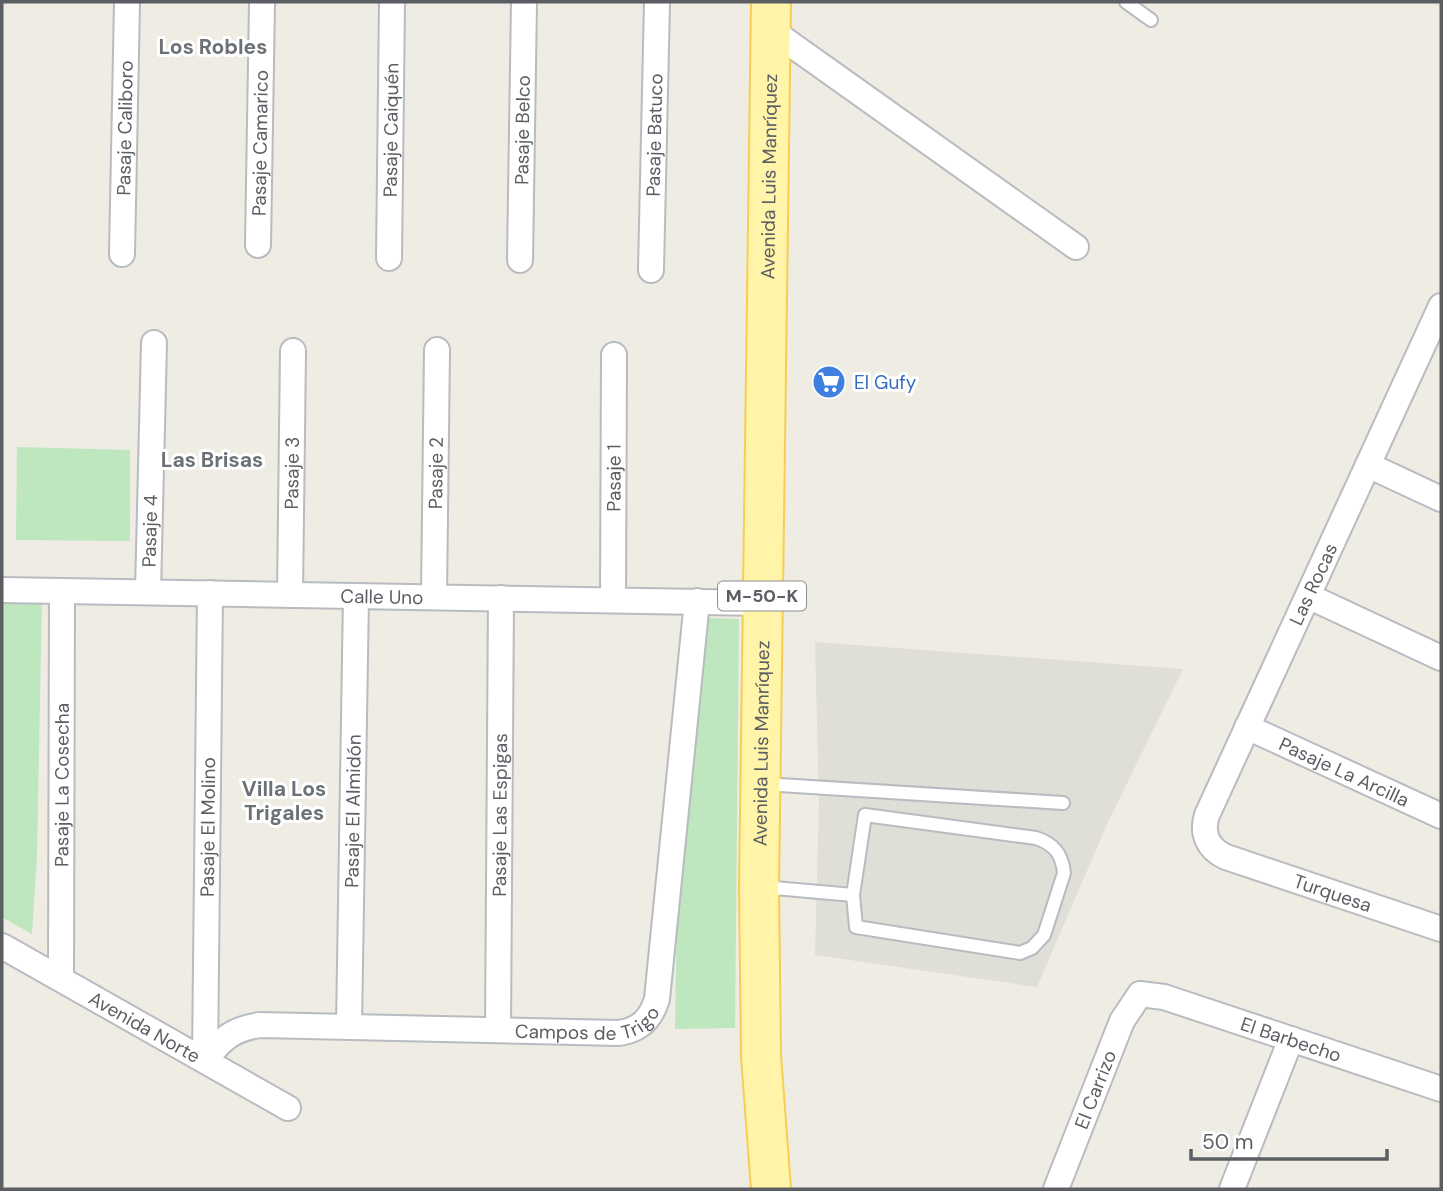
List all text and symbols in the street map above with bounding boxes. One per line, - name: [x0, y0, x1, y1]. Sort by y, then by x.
- district label: Los Robles: [159, 33, 267, 61]
- street label: Pasaje Caliboro: [111, 60, 139, 196]
- street label: Pasaje Caiquén: [378, 63, 404, 197]
- street label: Pasaje Camarico: [246, 70, 274, 216]
- street label: Pasaje Batuco: [641, 73, 668, 197]
- street label: Avenida Luis Manríquez: [755, 73, 783, 279]
- street label: Pasaje Belco: [509, 75, 536, 185]
- supermarket icon: El Gufy: [810, 363, 848, 401]
- place label: El Gufy: [854, 370, 917, 395]
- street label: Pasaje 3: [279, 437, 305, 509]
- street label: Pasaje 2: [423, 437, 449, 509]
- street label: Pasaje 1: [601, 444, 627, 512]
- district label: Las Brisas: [161, 446, 263, 474]
- street label: Pasaje 4: [137, 494, 163, 568]
- street label: Las Rocas: [1284, 539, 1343, 629]
- road number: M-50-K: [718, 582, 806, 610]
- street label: Calle Uno: [340, 584, 424, 610]
- street label: Avenida Luis Manríquez: [748, 640, 775, 846]
- street label: Pasaje La Cosecha: [49, 703, 75, 867]
- street label: Pasaje La Arcilla: [1275, 731, 1413, 813]
- street label: Pasaje Las Espigas: [487, 733, 513, 897]
- street label: Pasaje El Almidón: [339, 734, 367, 888]
- street label: Pasaje El Molino: [195, 757, 221, 897]
- district label: Villa Los Trigales: [242, 775, 326, 827]
- street label: Turquesa: [1290, 869, 1375, 918]
- street label: Avenida Norte: [84, 986, 205, 1069]
- street label: Campos de Trigo: [515, 1002, 665, 1046]
- street label: El Barbecho: [1237, 1011, 1345, 1068]
- street label: El Carrizo: [1069, 1047, 1122, 1133]
- scale bar: [1191, 1118, 1387, 1162]
- text: 50 m: [1202, 1128, 1253, 1156]

